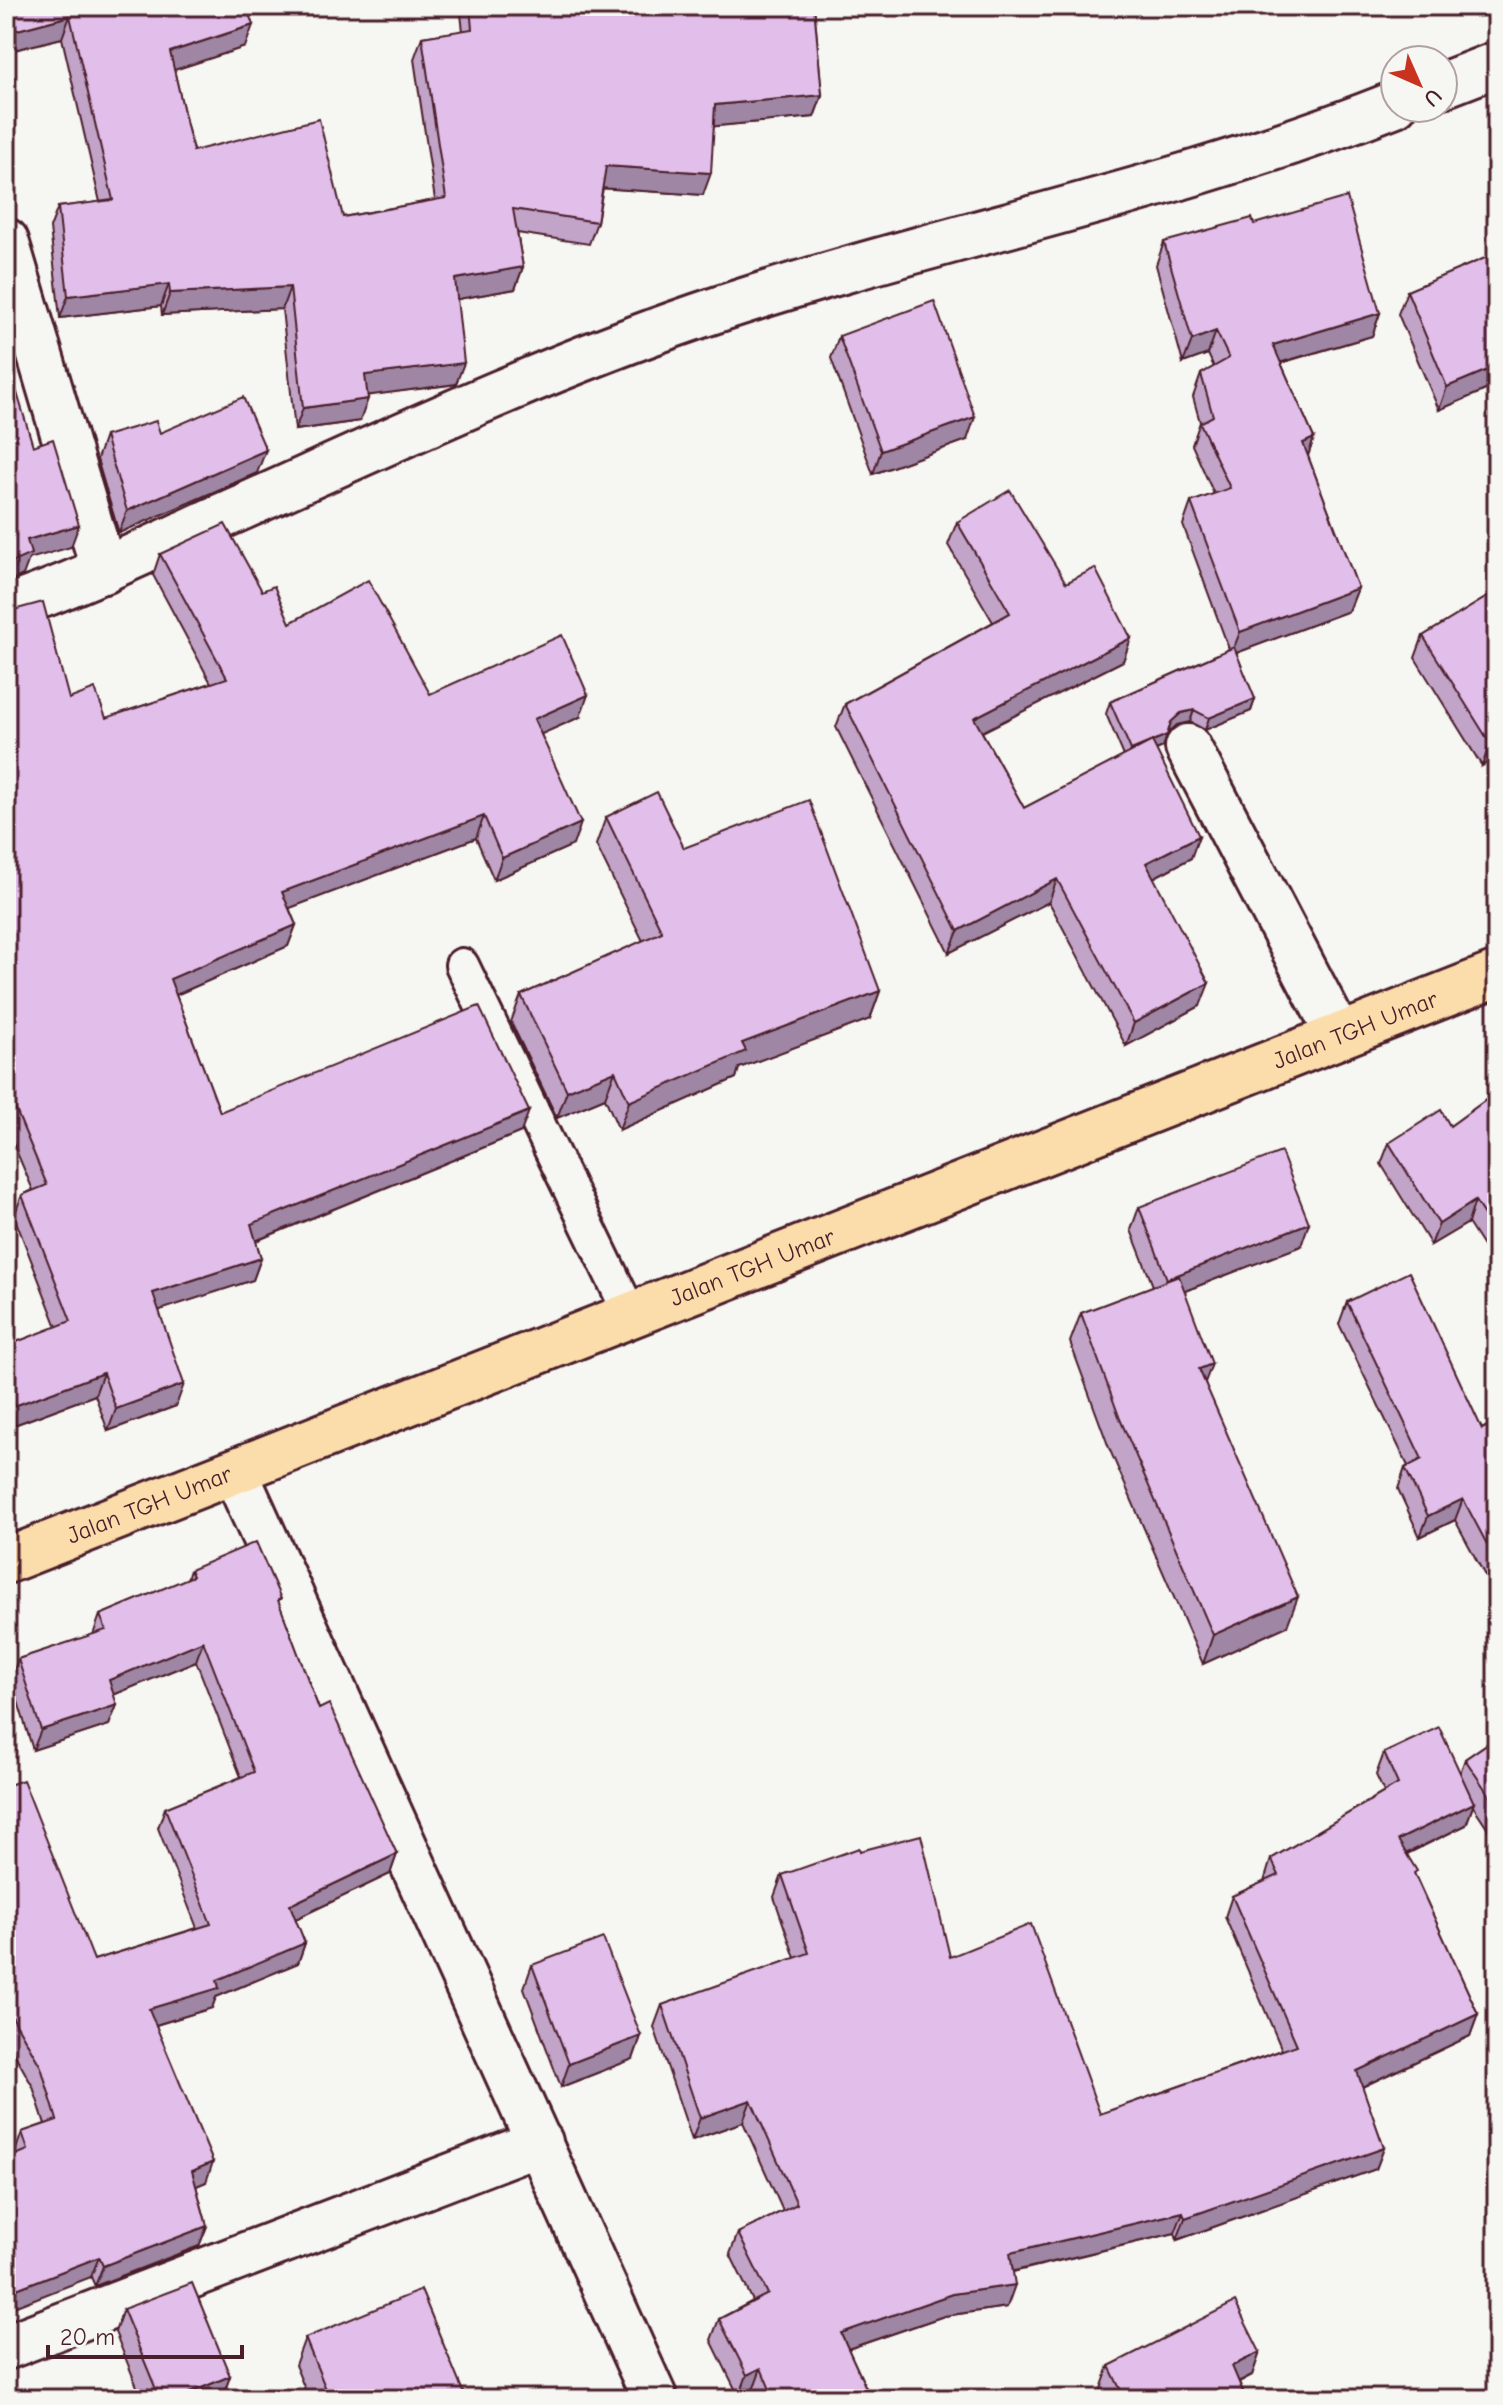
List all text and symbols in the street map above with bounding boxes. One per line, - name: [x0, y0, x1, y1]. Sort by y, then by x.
- north arrow: [1379, 44, 1459, 124]
- text: U: [1418, 83, 1447, 112]
- street label: Jalan TGH Umar: [1269, 985, 1442, 1075]
- street label: Jalan TGH Umar: [666, 1222, 839, 1312]
- street label: Jalan TGH Umar: [63, 1459, 236, 1550]
- scale bar: [48, 2309, 242, 2359]
- text: 20 m: [60, 2323, 115, 2351]

